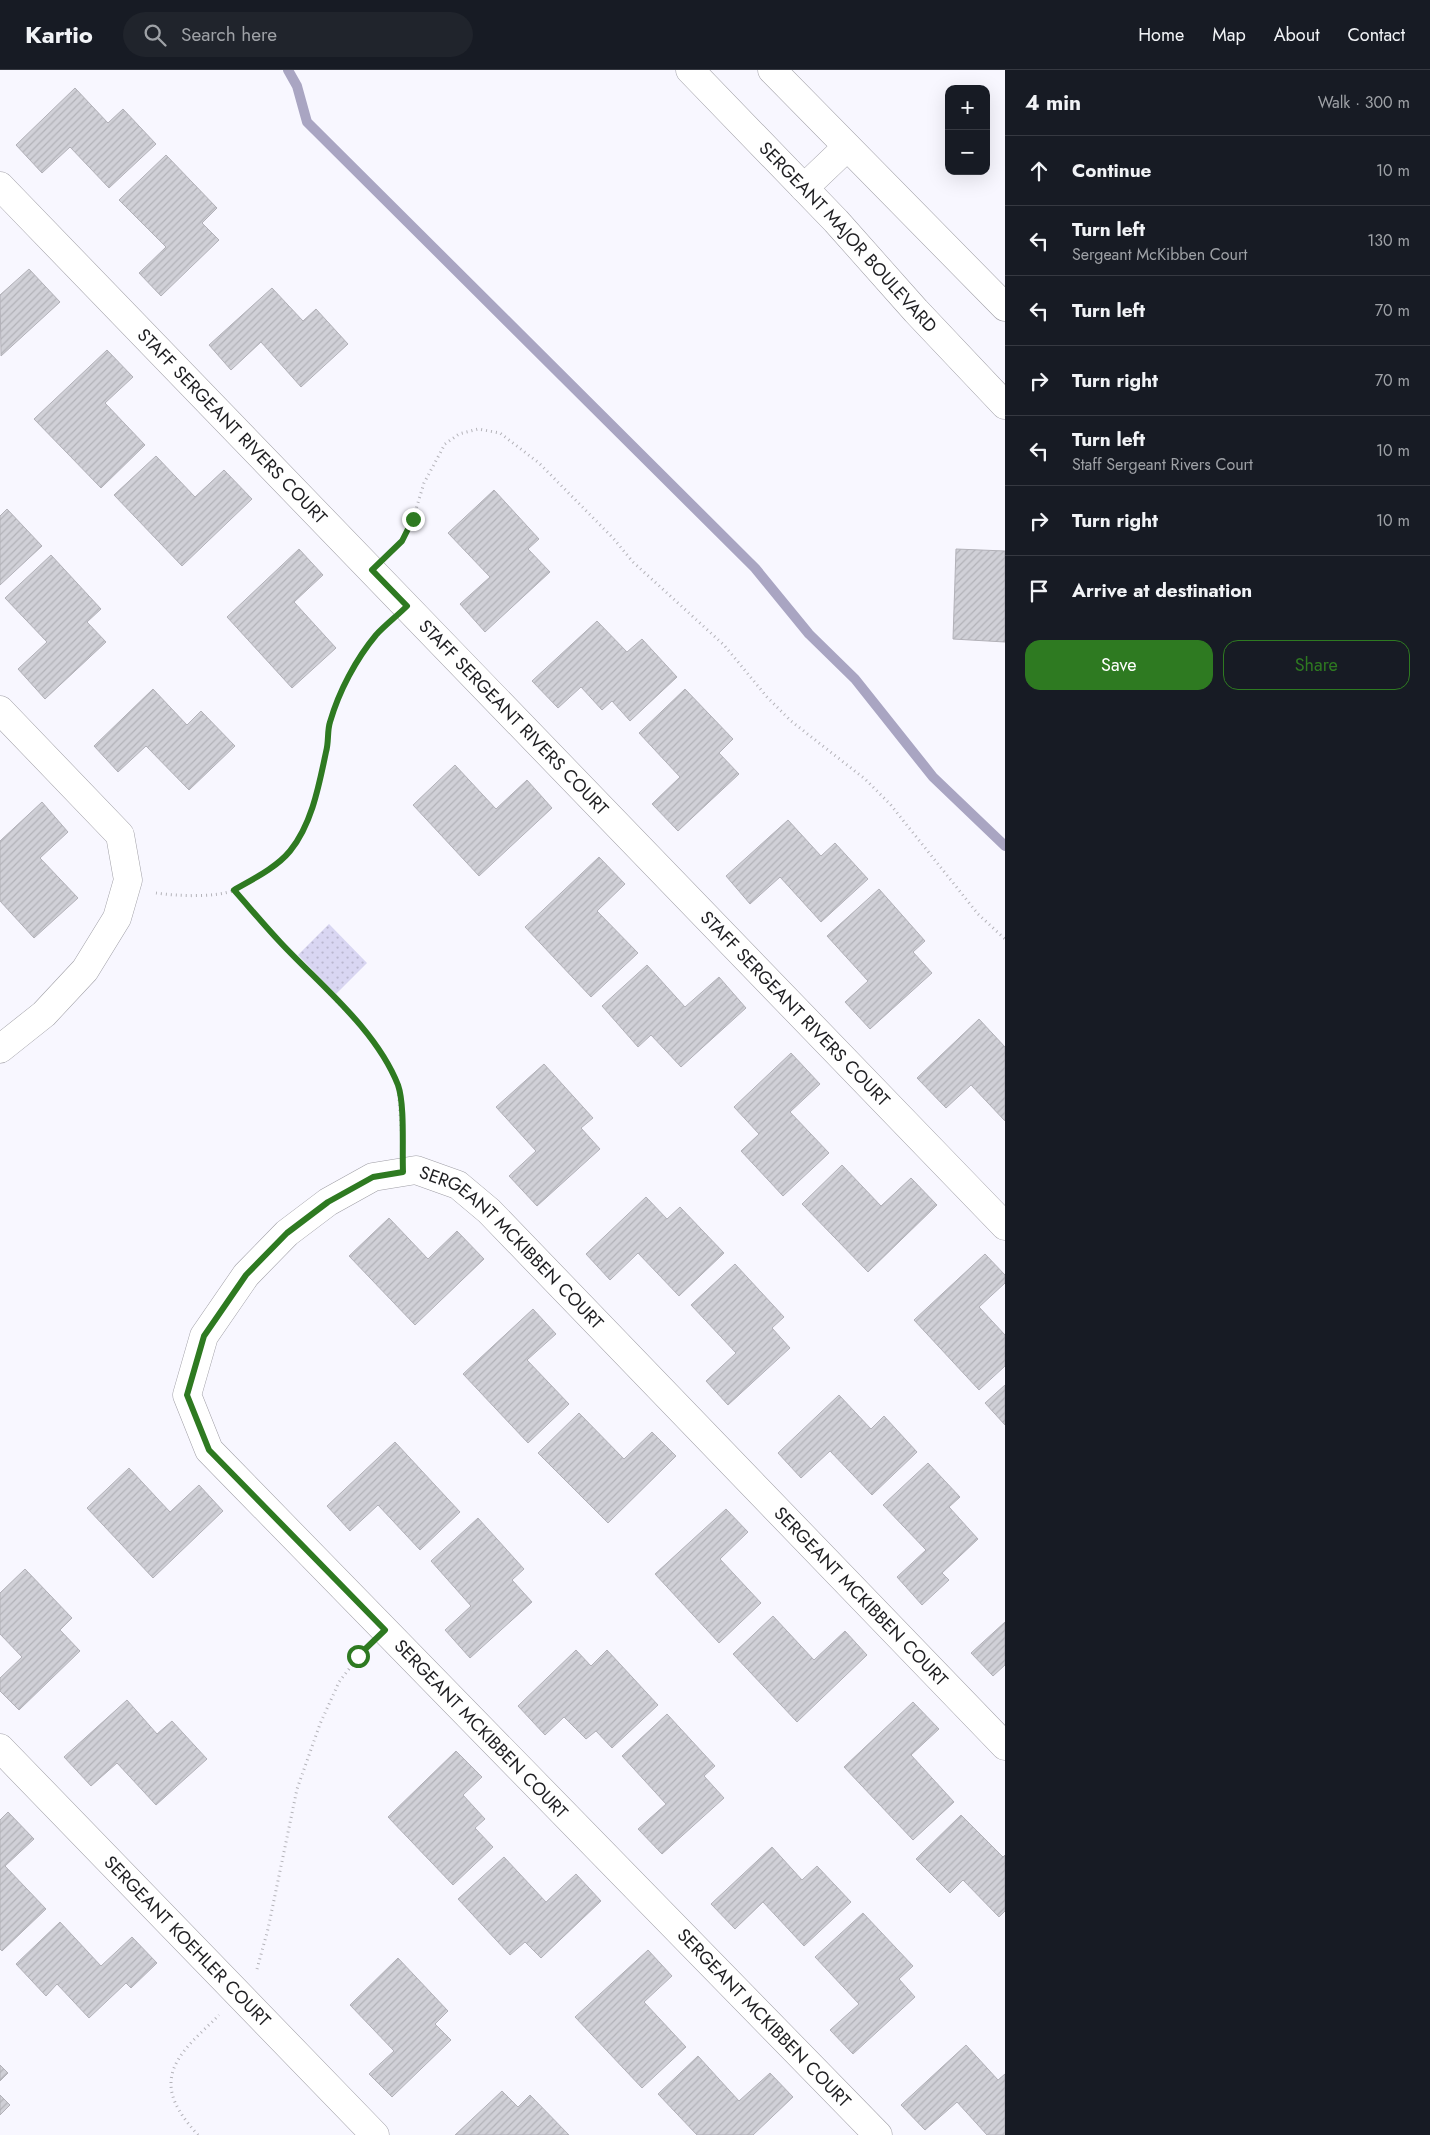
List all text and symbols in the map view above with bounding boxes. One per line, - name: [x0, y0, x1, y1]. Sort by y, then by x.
- search box: [123, 12, 473, 57]
- text: Kartio: [25, 17, 93, 52]
- icon: search: [141, 21, 169, 49]
- text: Search here: [181, 21, 277, 48]
- text: Home: [1138, 22, 1184, 48]
- text: Map: [1212, 22, 1246, 48]
- text: About: [1274, 22, 1319, 48]
- text: Contact: [1347, 22, 1405, 48]
- map controls: [945, 85, 990, 175]
- button: +: [945, 85, 990, 130]
- text: 4 min: [1025, 88, 1081, 118]
- text: Walk · 300 m: [1318, 91, 1410, 114]
- button: −: [945, 130, 990, 175]
- street label: SERGEANT MAJOR BOULEVARD: [753, 136, 943, 338]
- icon: ahead: [1025, 157, 1053, 185]
- text: Continue: [1072, 157, 1151, 184]
- text: 10 m: [1376, 159, 1410, 182]
- text: Turn left: [1072, 216, 1145, 243]
- icon: left: [1025, 227, 1053, 255]
- text: 130 m: [1367, 229, 1410, 252]
- text: Sergeant McKibben Court: [1072, 243, 1247, 266]
- icon: left: [1025, 297, 1053, 325]
- text: Turn left: [1072, 297, 1145, 324]
- text: 70 m: [1375, 299, 1410, 322]
- street label: STAFF SERGEANT RIVERS COURT: [131, 323, 333, 530]
- icon: right: [1025, 367, 1053, 395]
- text: Turn right: [1072, 367, 1158, 394]
- text: 70 m: [1375, 369, 1410, 392]
- text: Turn left: [1072, 426, 1145, 453]
- icon: left: [1025, 437, 1053, 465]
- text: 10 m: [1376, 439, 1410, 462]
- text: Staff Sergeant Rivers Court: [1072, 453, 1253, 476]
- icon: right: [1025, 507, 1053, 535]
- text: Turn right: [1072, 507, 1158, 534]
- route end: [402, 508, 425, 531]
- text: 10 m: [1376, 509, 1410, 532]
- icon: arrive: [1025, 577, 1053, 605]
- text: Arrive at destination: [1072, 577, 1252, 604]
- street label: STAFF SERGEANT RIVERS COURT: [413, 614, 615, 822]
- button: Save: [1025, 640, 1213, 690]
- button: Share: [1223, 640, 1410, 690]
- street label: STAFF SERGEANT RIVERS COURT: [694, 905, 896, 1113]
- street label: SERGEANT MCKIBBEN COURT: [416, 1159, 610, 1336]
- street label: SERGEANT MCKIBBEN COURT: [768, 1501, 954, 1693]
- street label: SERGEANT MCKIBBEN COURT: [388, 1634, 574, 1825]
- route start: [347, 1645, 370, 1668]
- street label: SERGEANT KOEHLER COURT: [98, 1850, 277, 2033]
- street label: SERGEANT MCKIBBEN COURT: [671, 1923, 857, 2114]

